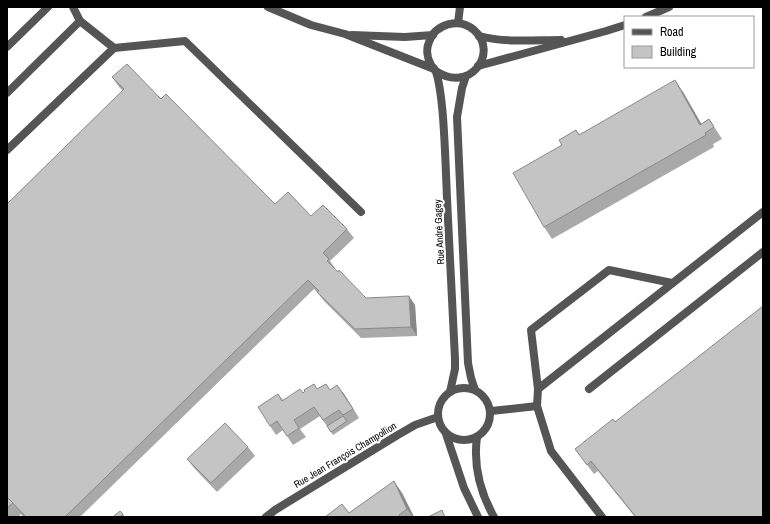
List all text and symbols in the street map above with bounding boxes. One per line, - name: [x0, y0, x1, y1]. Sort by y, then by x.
- legend: [624, 16, 754, 68]
- text: Road: [660, 24, 684, 40]
- text: Building: [660, 44, 697, 60]
- street label: Rue André Gagey: [431, 198, 447, 265]
- street label: Rue Jean François Champollion: [291, 419, 399, 491]

